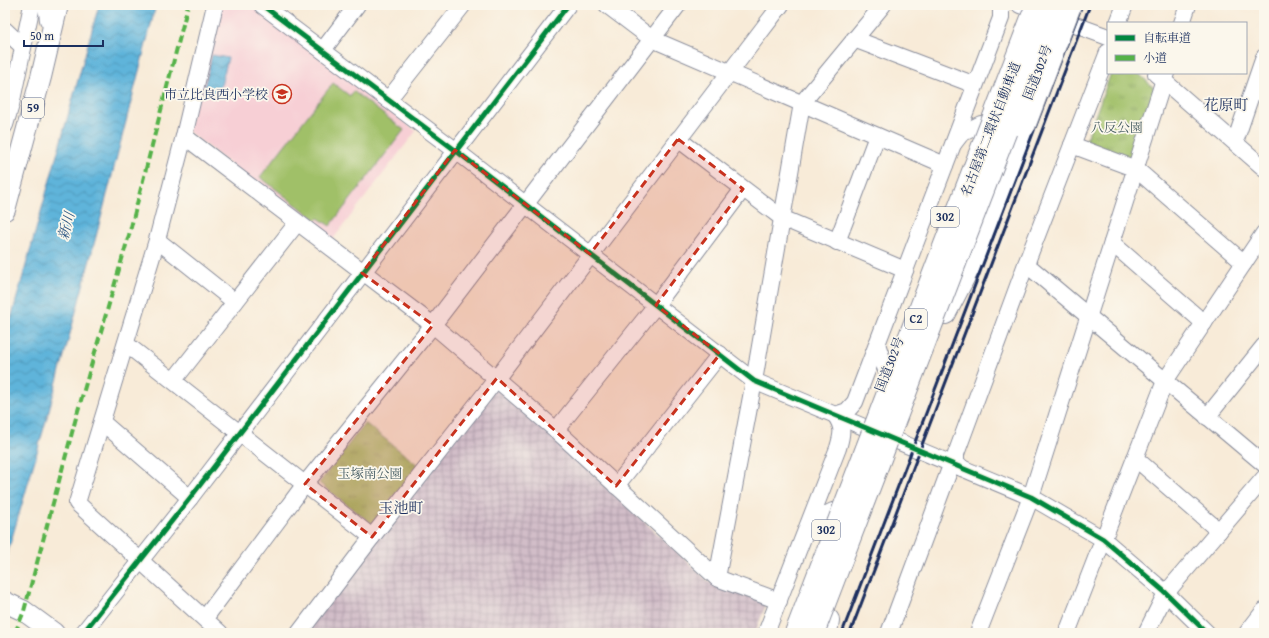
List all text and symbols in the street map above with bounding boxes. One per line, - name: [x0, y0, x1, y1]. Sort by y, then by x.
- scale bar: [24, 22, 103, 48]
- legend: [1107, 22, 1247, 74]
- text: 50 m: [30, 27, 54, 44]
- text: 自転車道: [1143, 29, 1191, 46]
- street label: 国道302号: [1018, 42, 1057, 103]
- text: 小道: [1143, 49, 1167, 66]
- street label: 名古屋第二環状自動車道: [956, 59, 1025, 199]
- school or university icon: 市立比良西小学校: [271, 83, 293, 105]
- place label: 市立比良西小学校: [164, 85, 268, 104]
- district label: 花原町: [1203, 94, 1249, 115]
- road number: 59: [22, 98, 44, 118]
- park label: 八反公園: [1091, 118, 1143, 137]
- road number: 302: [931, 207, 959, 227]
- water label: 新川: [53, 208, 80, 242]
- road number: C2: [905, 309, 927, 329]
- street label: 国道302号: [870, 334, 909, 395]
- park label: 玉塚南公園: [337, 464, 403, 483]
- district label: 玉池町: [378, 497, 424, 518]
- road number: 302: [812, 520, 840, 540]

